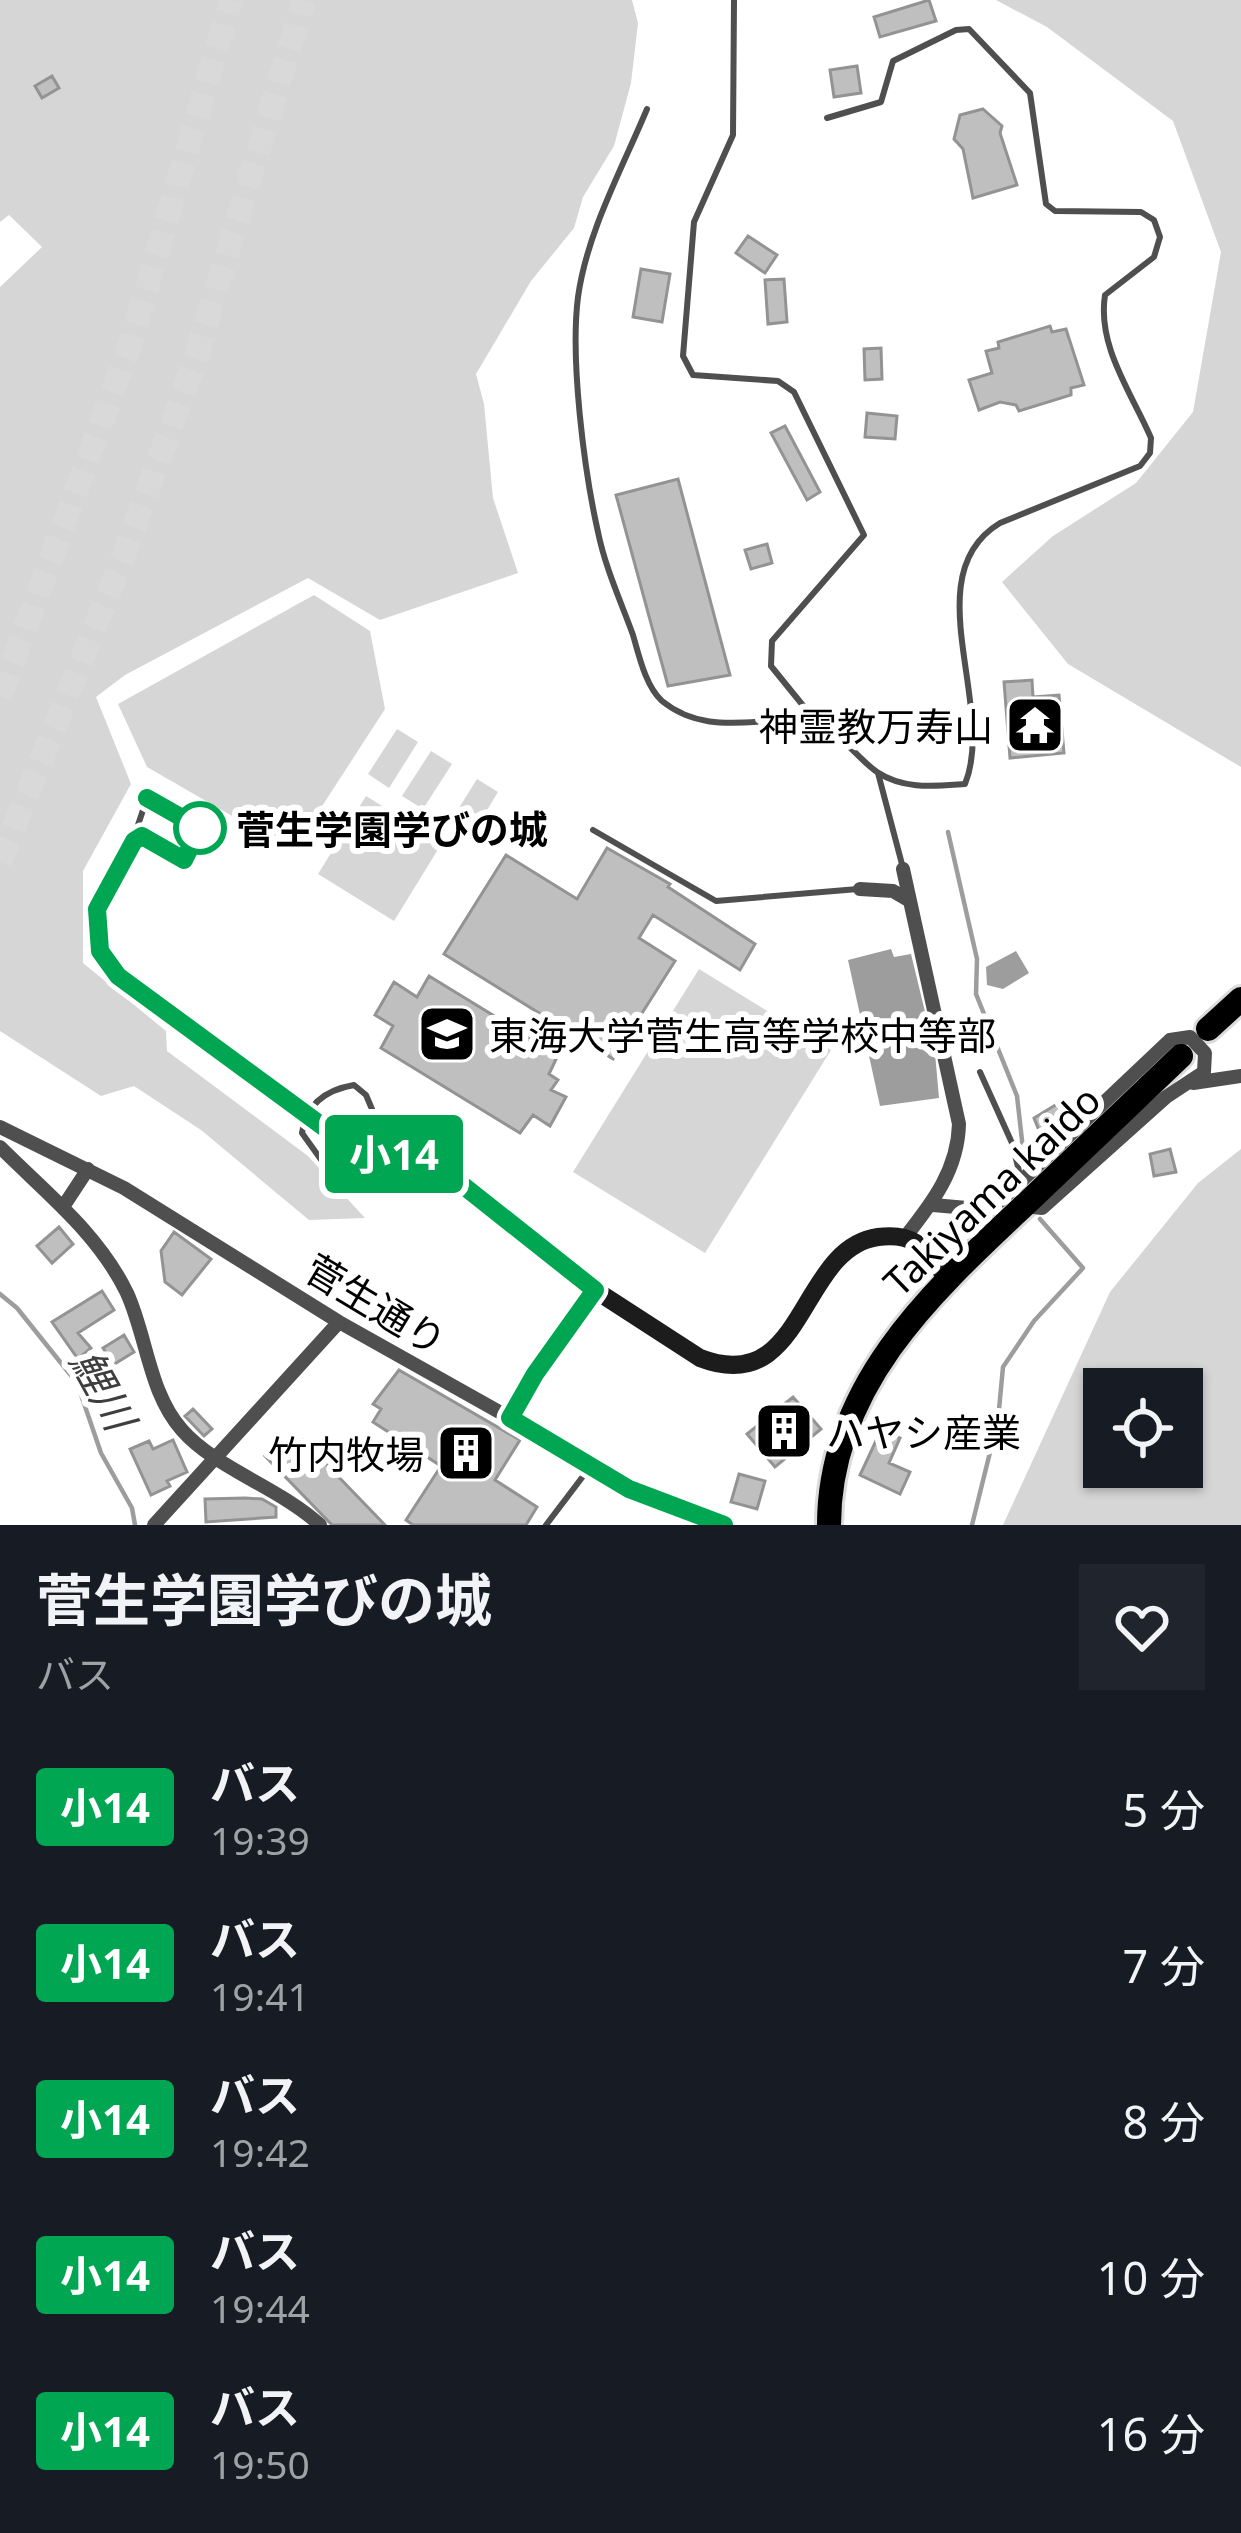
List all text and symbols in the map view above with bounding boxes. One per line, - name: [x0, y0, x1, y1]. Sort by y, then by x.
- temple icon: 神霊教万寿山: [1004, 694, 1066, 756]
- place label: 神霊教万寿山: [759, 699, 993, 752]
- place label: 菅生学園学びの城: [236, 802, 548, 855]
- marker: 菅生学園学びの城: [175, 803, 225, 853]
- school or university icon: 東海大学菅生高等学校中等部: [416, 1003, 478, 1065]
- place label: 東海大学菅生高等学校中等部: [489, 1008, 996, 1061]
- street label: Takiyama kaido: [871, 1073, 1111, 1307]
- line badge: 小14: [325, 1115, 463, 1193]
- text: 小14: [349, 1125, 439, 1182]
- street label: 菅生通り: [295, 1241, 457, 1367]
- water label: 鯉川: [59, 1338, 151, 1443]
- map controls: [1083, 1368, 1203, 1488]
- button: locate: [1083, 1368, 1203, 1488]
- building icon: ハヤシ産業: [753, 1400, 815, 1462]
- place label: ハヤシ産業: [826, 1405, 1021, 1458]
- building icon: 竹内牧場: [435, 1422, 497, 1484]
- place label: 竹内牧場: [268, 1427, 424, 1480]
- text: 菅生学園学びの城: [36, 1560, 492, 1638]
- button: heart: [1079, 1564, 1205, 1690]
- text: バス: [36, 1647, 114, 1700]
- text: バス: [210, 1752, 300, 1813]
- text: 小14: [60, 1778, 150, 1835]
- text: 5 分: [1123, 1779, 1205, 1840]
- text: 19:39: [210, 1813, 310, 1866]
- text: バス: [210, 1908, 300, 1969]
- text: 小14: [60, 1934, 150, 1991]
- text: 7 分: [1123, 1935, 1205, 1996]
- text: 19:41: [210, 1969, 310, 2022]
- text: バス: [210, 2064, 300, 2125]
- text: 小14: [60, 2090, 150, 2147]
- text: 8 分: [1123, 2091, 1205, 2152]
- text: 19:42: [210, 2125, 310, 2178]
- text: バス: [210, 2220, 300, 2281]
- text: 小14: [60, 2246, 150, 2303]
- text: 10 分: [1097, 2247, 1205, 2308]
- text: 19:44: [210, 2281, 310, 2334]
- text: バス: [210, 2376, 300, 2437]
- text: 小14: [60, 2402, 150, 2459]
- text: 16 分: [1097, 2403, 1205, 2464]
- text: 19:50: [210, 2437, 310, 2490]

